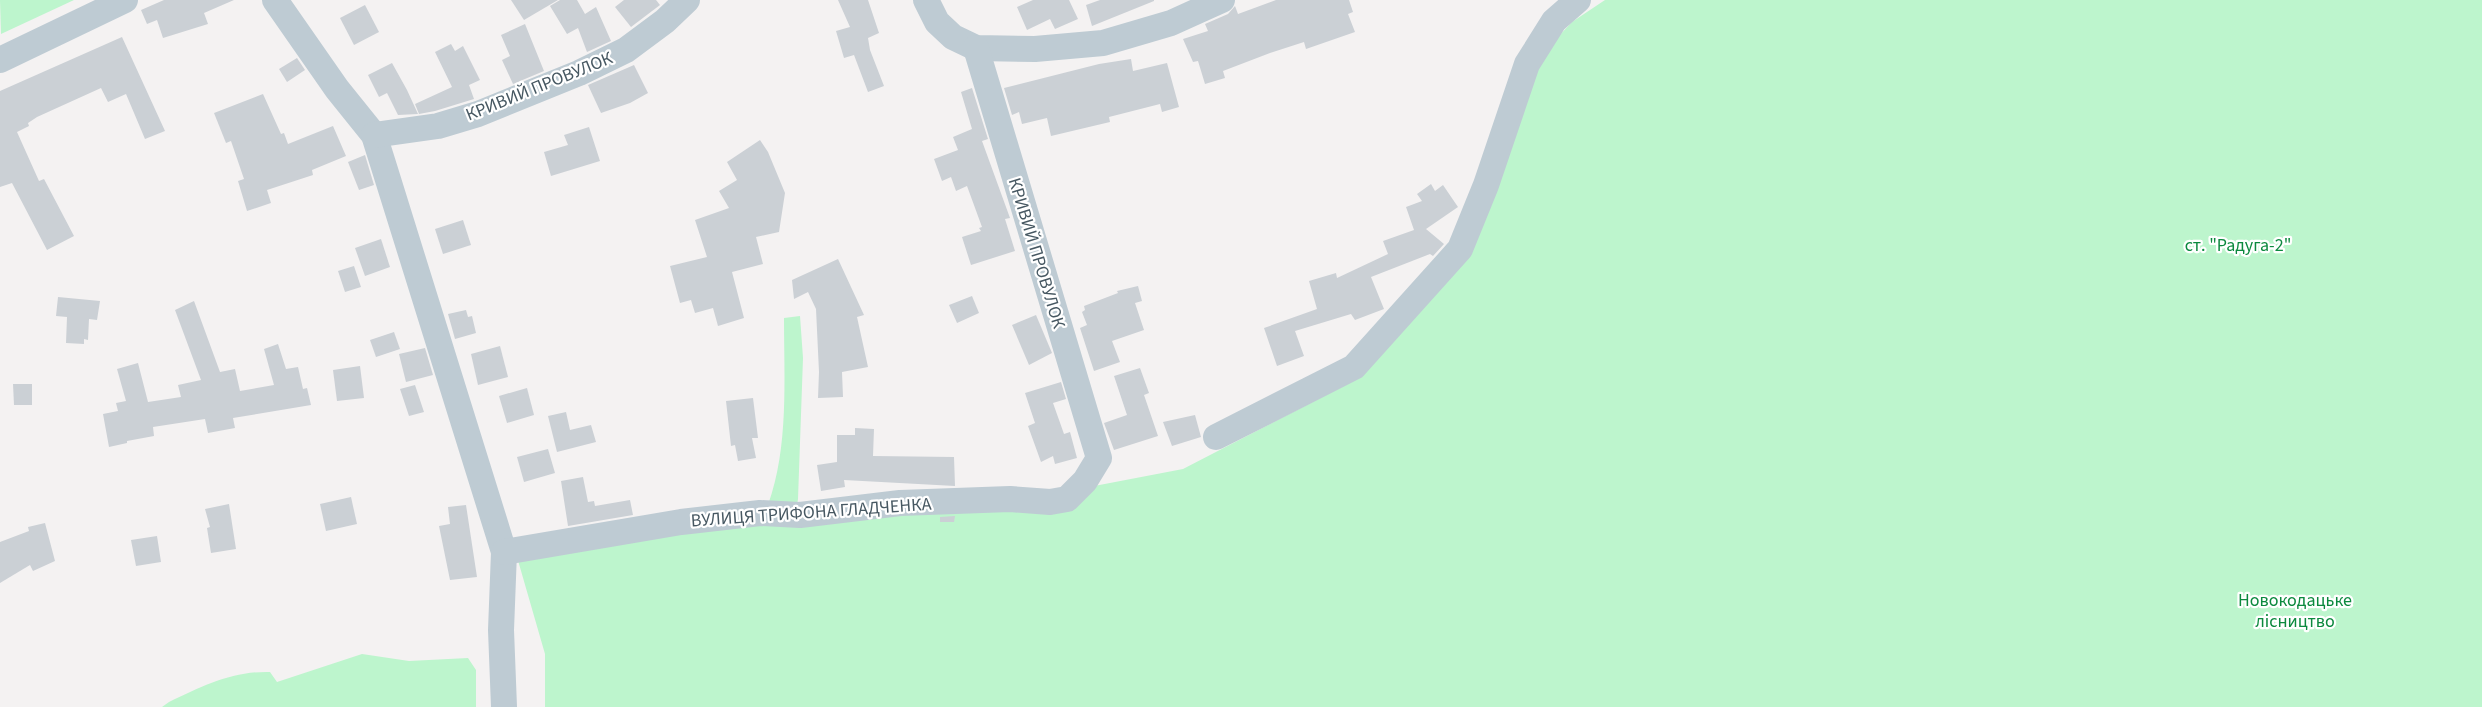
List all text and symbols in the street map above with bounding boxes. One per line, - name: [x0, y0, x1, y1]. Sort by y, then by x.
- street label: КРИВИЙ ПРОВУЛОК: [462, 45, 617, 127]
- street label: КРИВИЙ ПРОВУЛОК: [1002, 175, 1072, 332]
- park label: ст. "Радуга-2": [2185, 233, 2291, 258]
- street label: ВУЛИЦЯ ТРИФОНА ГЛАДЧЕНКА: [690, 492, 932, 533]
- park label: Новокодацьке лісництво: [2238, 588, 2352, 634]

